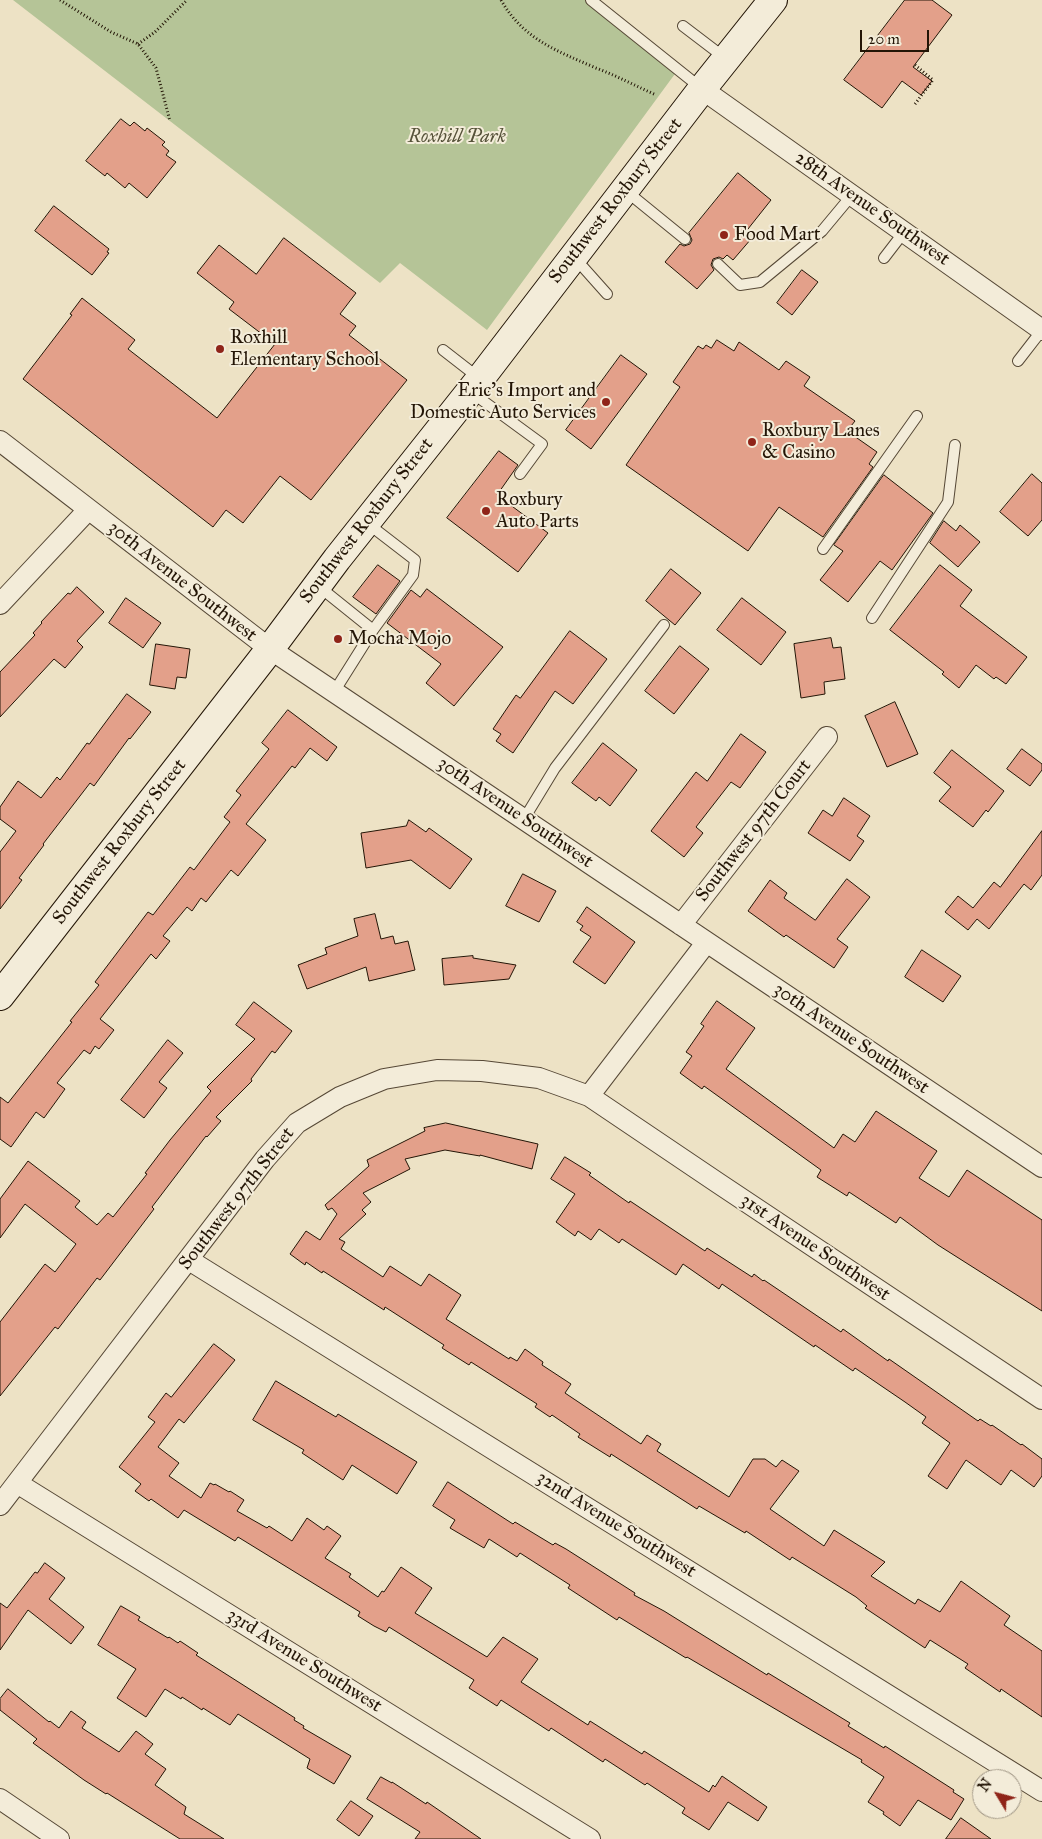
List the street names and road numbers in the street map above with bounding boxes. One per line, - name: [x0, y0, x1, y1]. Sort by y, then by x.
- street label: Southwest Roxbury Street: [544, 114, 688, 288]
- street label: 28th Avenue Southwest: [790, 147, 954, 271]
- street label: Southwest Roxbury Street: [295, 434, 439, 608]
- street label: 30th Avenue Southwest: [103, 517, 261, 647]
- street label: 30th Avenue Southwest: [433, 752, 597, 874]
- street label: Southwest Roxbury Street: [48, 755, 192, 929]
- street label: Southwest 97th Court: [691, 755, 817, 907]
- street label: 30th Avenue Southwest: [769, 978, 933, 1100]
- street label: Southwest 97th Street: [174, 1123, 300, 1275]
- street label: 31st Avenue Southwest: [736, 1189, 894, 1307]
- street label: 32nd Avenue Southwest: [532, 1467, 700, 1583]
- street label: 33rd Avenue Southwest: [222, 1604, 386, 1718]

